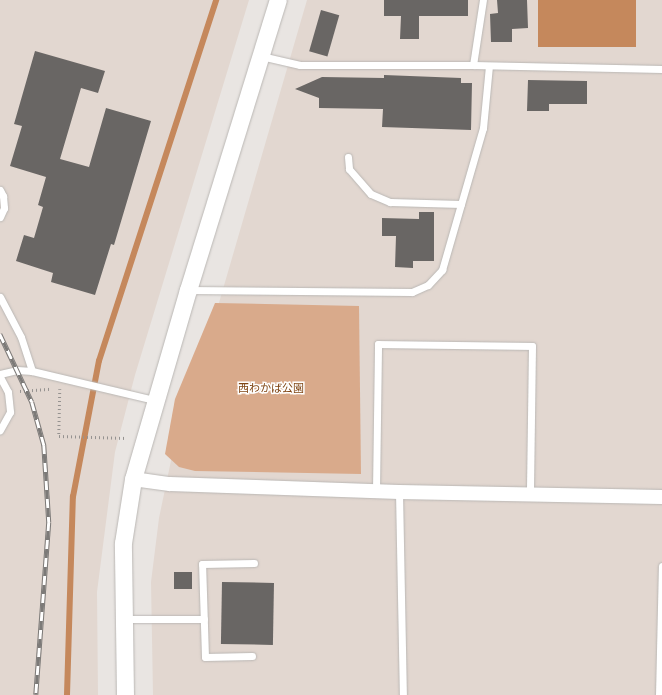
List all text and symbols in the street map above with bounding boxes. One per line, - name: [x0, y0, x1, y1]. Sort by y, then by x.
- park label: 西わかば公園: [238, 381, 304, 395]

